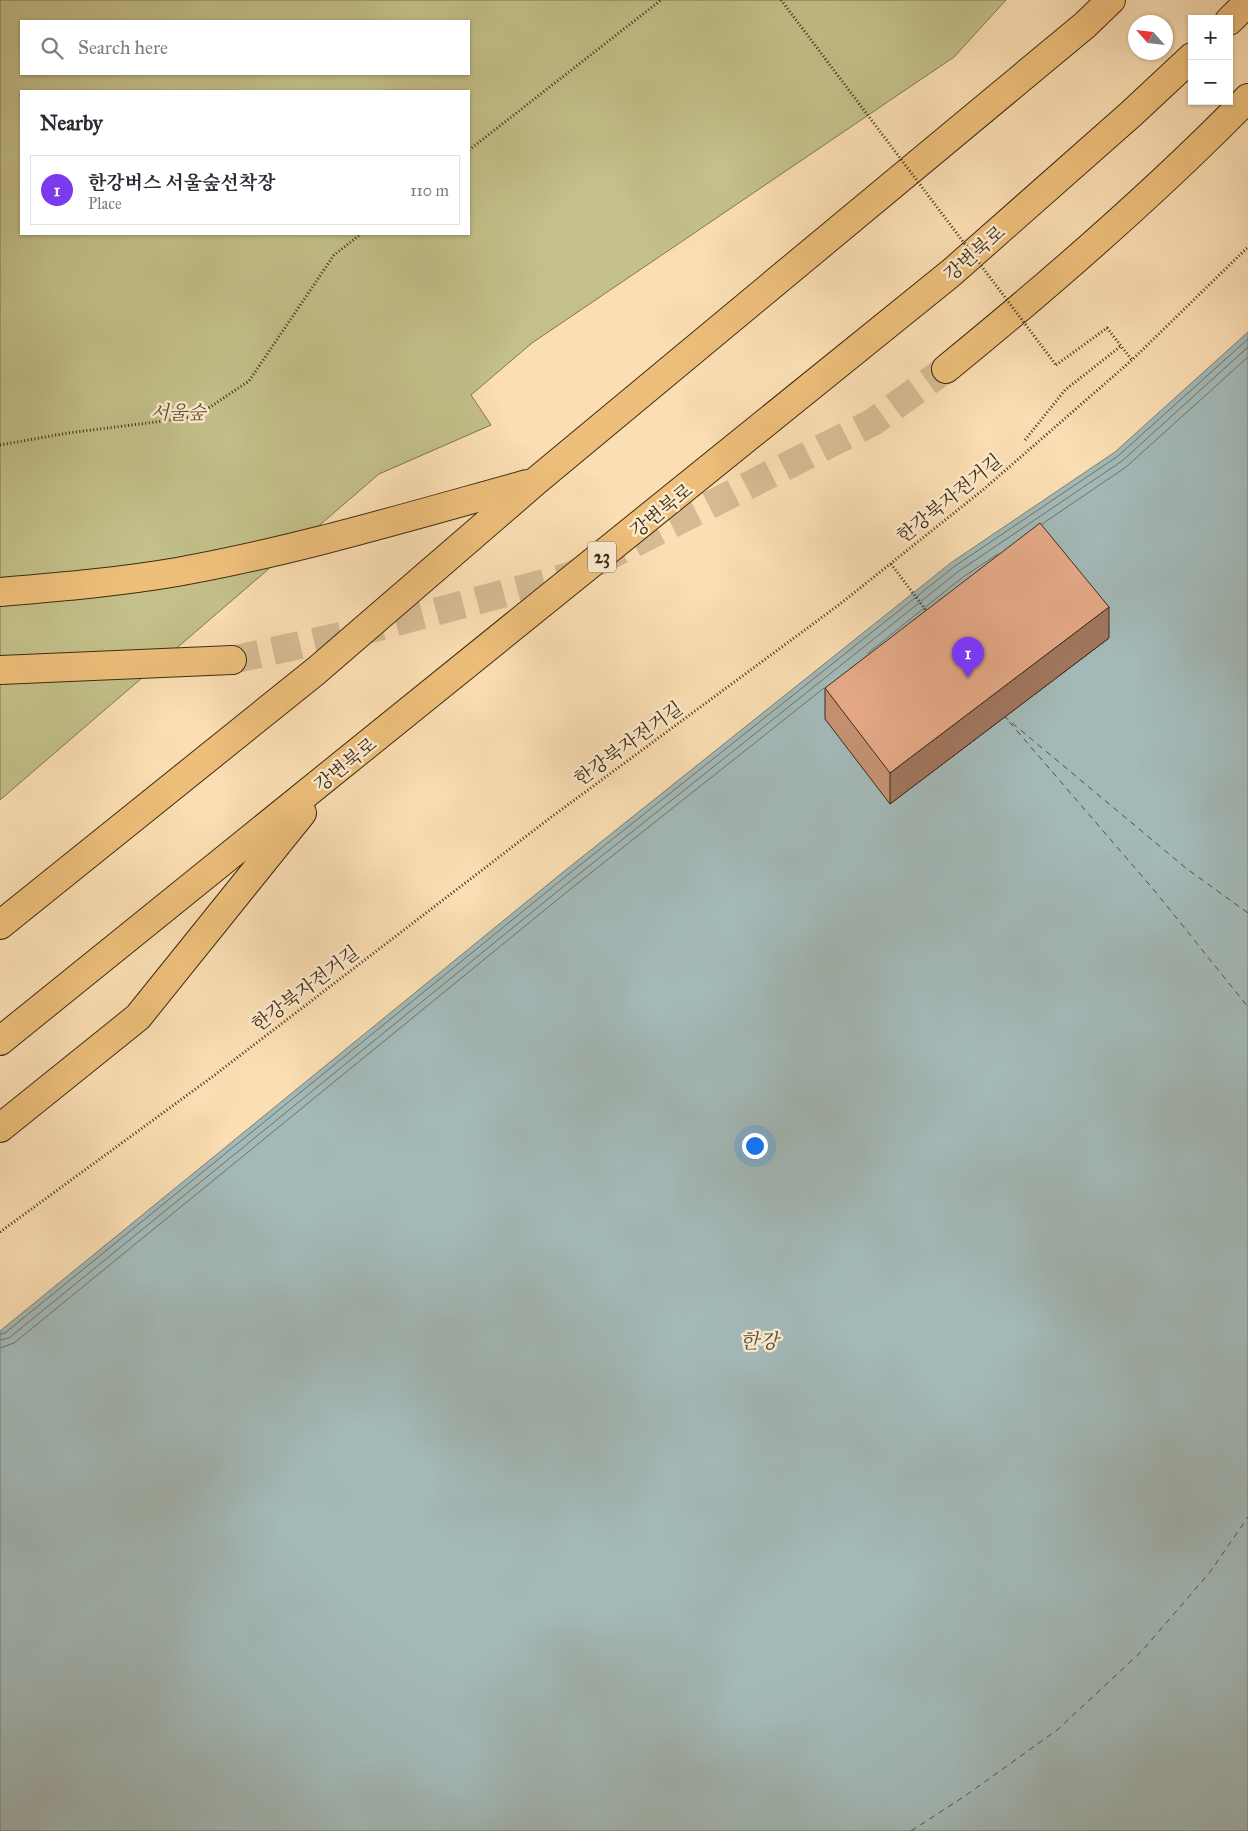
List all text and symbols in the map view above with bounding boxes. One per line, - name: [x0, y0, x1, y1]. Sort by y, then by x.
- north arrow: [1128, 15, 1173, 60]
- map controls: [1188, 15, 1233, 105]
- button: +: [1188, 15, 1233, 60]
- search box: [20, 20, 470, 75]
- icon: search: [38, 34, 66, 62]
- text: Search here: [78, 36, 168, 59]
- button: −: [1188, 60, 1233, 105]
- text: Nearby: [40, 110, 103, 136]
- text: 한강버스 서울숲선착장: [88, 171, 276, 194]
- text: 1: [54, 181, 60, 200]
- text: 110 m: [410, 181, 449, 200]
- text: Place: [88, 194, 122, 213]
- street label: 강변북로: [939, 221, 1010, 286]
- park label: 서울숲: [150, 401, 207, 424]
- street label: 한강북자전거길: [892, 449, 1006, 548]
- street label: 강변북로: [626, 478, 697, 542]
- road number: 23: [588, 542, 616, 572]
- pin: 1: [952, 637, 984, 678]
- street label: 한강북자전거길: [570, 696, 687, 790]
- street label: 강변북로: [310, 732, 381, 796]
- street label: 한강북자전거길: [247, 941, 364, 1036]
- your location: [742, 1133, 768, 1159]
- water label: 한강: [740, 1329, 781, 1353]

